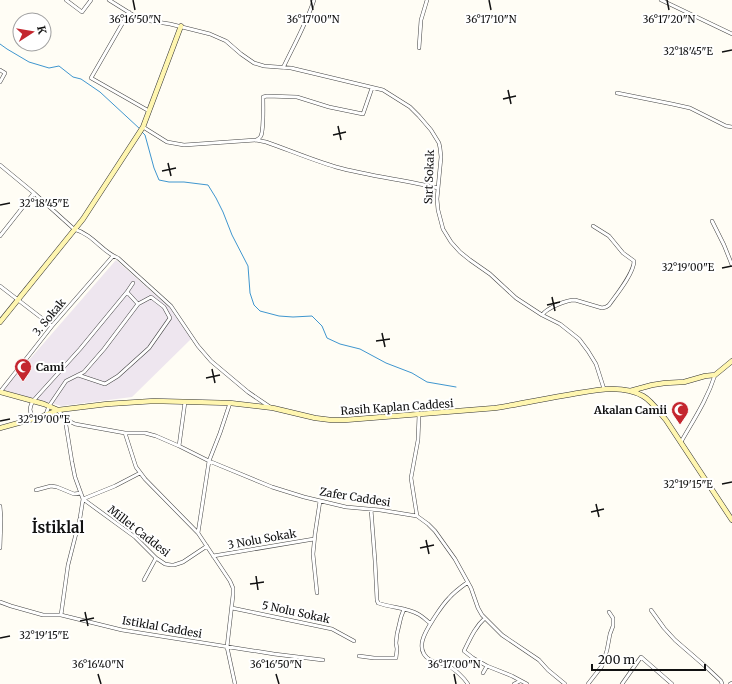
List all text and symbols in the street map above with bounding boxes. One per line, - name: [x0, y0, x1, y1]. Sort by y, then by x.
- north arrow: [12, 12, 52, 52]
- text: 36°16'50"N: [109, 13, 161, 26]
- text: 36°17'00"N: [286, 13, 340, 26]
- text: 36°17'10"N: [466, 13, 517, 26]
- text: 36°17'20"N: [643, 13, 696, 26]
- text: K: [34, 24, 50, 36]
- text: 32°18'45"E: [663, 45, 713, 58]
- street label: Sırt Sokak: [421, 149, 437, 204]
- text: 32°18'45"E: [19, 197, 69, 210]
- text: 32°19'00"E: [662, 261, 715, 274]
- street label: 3. Sokak: [29, 296, 69, 338]
- mosque icon: Cami: [13, 357, 33, 382]
- place label: Cami: [36, 360, 64, 374]
- street label: Rasih Kaplan Caddesi: [340, 396, 454, 418]
- mosque icon: Akalan Camii: [670, 400, 690, 425]
- place label: Akalan Camii: [593, 403, 667, 417]
- text: 32°19'00"E: [18, 413, 71, 426]
- text: 32°19'15"E: [663, 478, 713, 491]
- street label: Zafer Caddesi: [318, 484, 392, 510]
- street label: Millet Caddesi: [105, 502, 173, 560]
- district label: İstiklal: [32, 517, 84, 537]
- street label: 3 Nolu Sokak: [227, 526, 297, 552]
- street label: 5 Nolu Sokak: [261, 598, 331, 626]
- street label: Istiklal Caddesi: [121, 613, 204, 641]
- text: 32°19'15"E: [19, 629, 69, 642]
- scale bar: [592, 646, 705, 672]
- text: 200 m: [598, 652, 635, 667]
- text: 36°16'40"N: [72, 658, 124, 671]
- text: 36°16'50"N: [250, 658, 302, 671]
- text: 36°17'00"N: [427, 658, 481, 671]

